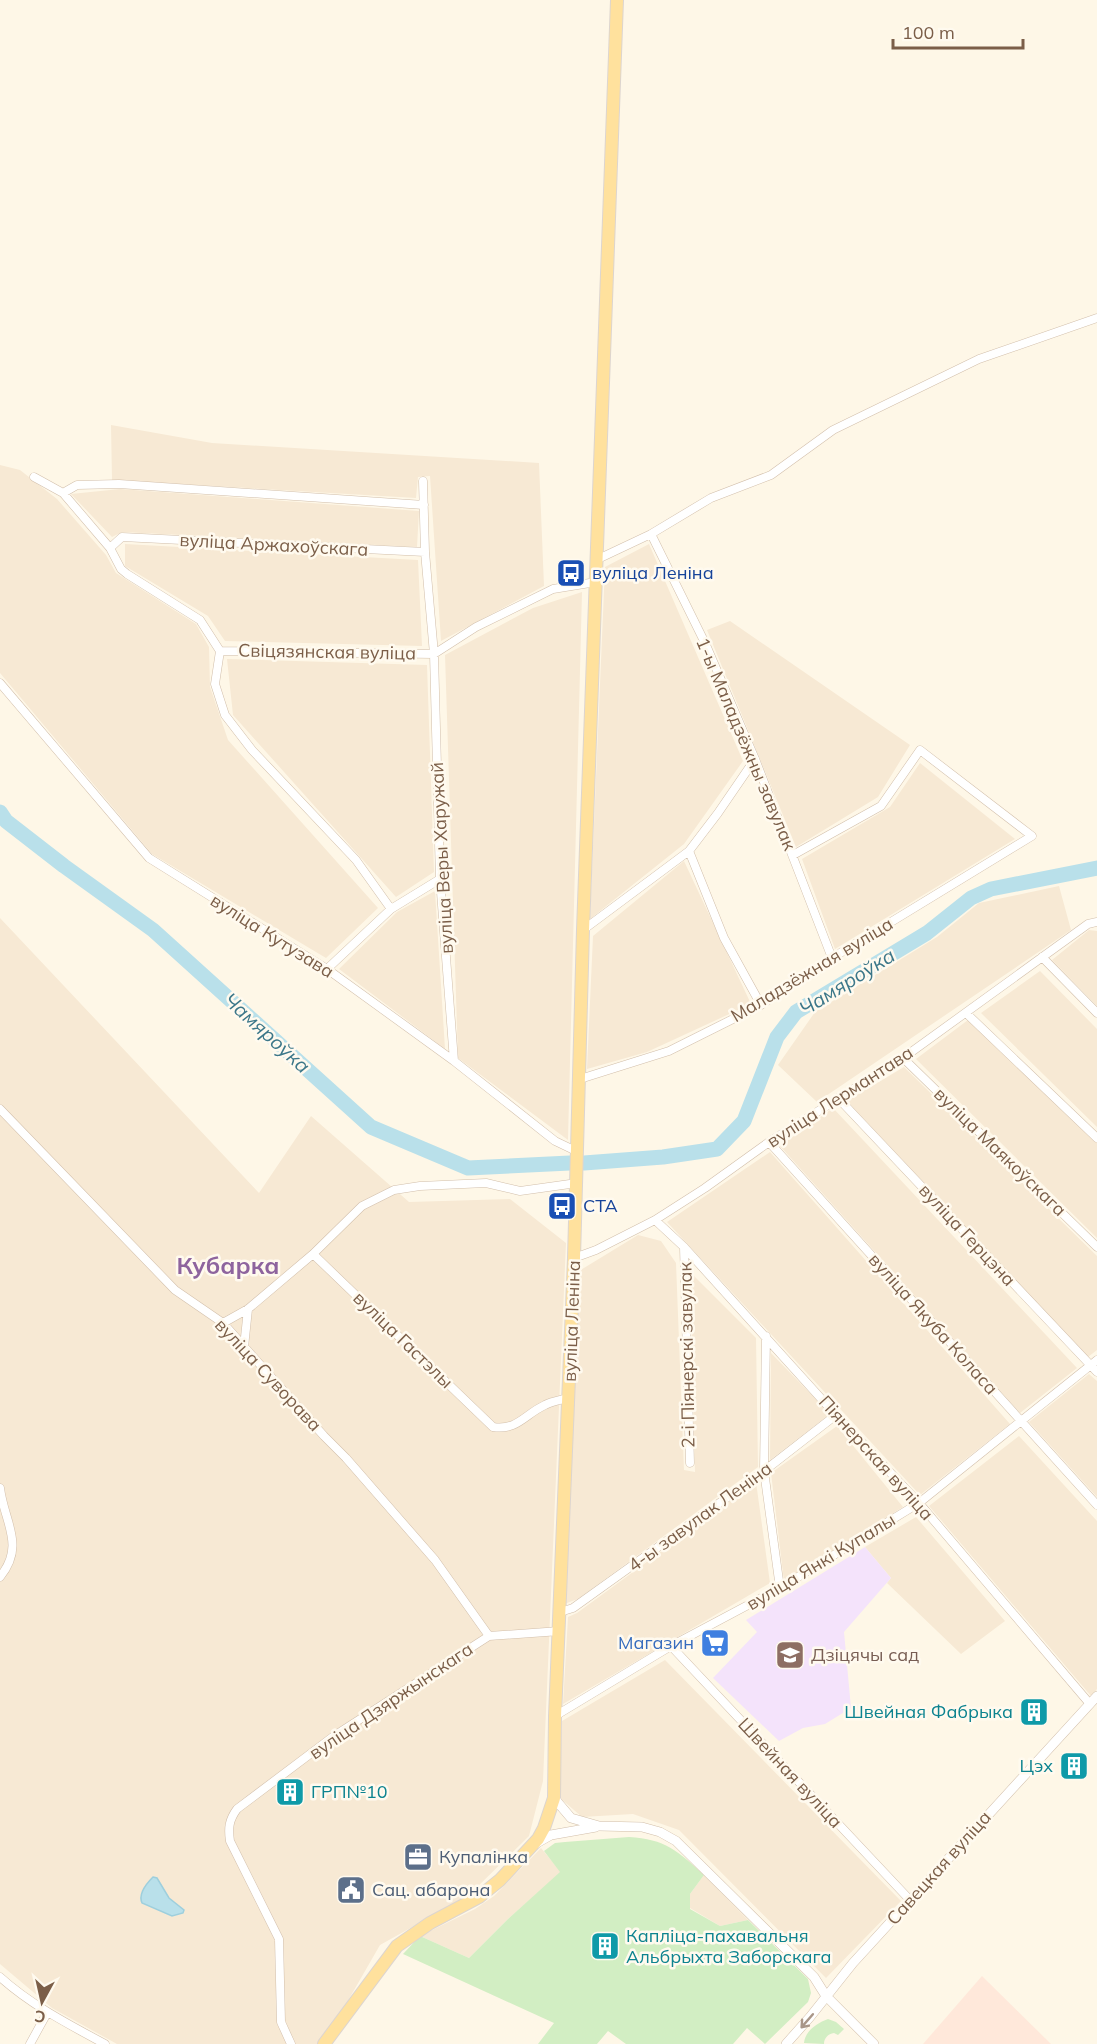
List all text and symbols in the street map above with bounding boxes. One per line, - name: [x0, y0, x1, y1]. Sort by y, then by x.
- scale bar: [893, 12, 1024, 50]
- text: 100 m: [902, 21, 955, 44]
- street label: вуліца Аржахоўскага: [179, 528, 369, 561]
- bus stop icon: вуліца Леніна: [555, 557, 587, 589]
- place label: вуліца Леніна: [592, 561, 714, 584]
- street label: 1-ы Маладзёжны завулак: [691, 634, 802, 854]
- street label: Свіцязянская вуліца: [238, 638, 416, 665]
- street label: вуліца Веры Харужай: [425, 762, 458, 954]
- street label: вуліца Кутузава: [206, 888, 338, 983]
- street label: Маладзёжная вуліца: [726, 912, 897, 1027]
- water label: Чамяроўка: [794, 942, 899, 1021]
- water label: Чамяроўка: [219, 987, 316, 1078]
- street label: вуліца Лермантава: [762, 1041, 917, 1152]
- street label: вуліца Маякоўскага: [929, 1082, 1072, 1221]
- street label: вуліца Герцэна: [914, 1179, 1021, 1291]
- bus stop icon: СТА: [546, 1190, 578, 1222]
- place label: СТА: [583, 1194, 618, 1217]
- street label: вуліца Якуба Коласа: [864, 1248, 1003, 1399]
- district label: Кубарка: [176, 1250, 280, 1280]
- street label: вуліца Леніна: [558, 1260, 585, 1382]
- street label: 2-і Піянерскі завулак: [673, 1261, 700, 1448]
- street label: вуліца Гастэлы: [349, 1286, 458, 1393]
- street label: вуліца Суворава: [210, 1313, 327, 1436]
- street label: Піянерская вуліца: [814, 1390, 939, 1525]
- street label: 4-ы завулак Леніна: [623, 1457, 776, 1577]
- street label: вуліца Янкі Купалы: [742, 1508, 899, 1615]
- supermarket icon: Магазин: [699, 1627, 731, 1659]
- place label: Магазин: [618, 1631, 694, 1654]
- street label: вуліца Дзяржынскага: [304, 1637, 477, 1764]
- school or university icon: Дзіцячы сад: [774, 1639, 806, 1671]
- place label: Дзіцячы сад: [811, 1643, 919, 1666]
- building icon: Швейная Фабрыка: [1018, 1696, 1050, 1728]
- place label: Швейная Фабрыка: [844, 1700, 1013, 1723]
- street label: Швейная вуліца: [733, 1713, 847, 1833]
- building icon: Цэх: [1058, 1750, 1090, 1782]
- place label: Цэх: [1020, 1754, 1053, 1777]
- building icon: ГРП№10: [274, 1776, 306, 1808]
- place label: ГРП№10: [311, 1780, 388, 1803]
- street label: Савецкая вуліца: [881, 1806, 996, 1929]
- office icon: Купалінка: [402, 1841, 434, 1873]
- place label: Купалінка: [439, 1845, 528, 1868]
- public building icon: Сац. абарона: [335, 1874, 367, 1906]
- place label: Сац. абарона: [372, 1878, 491, 1901]
- place label: Капліца-пахавальня Альбрыхта Заборскага: [626, 1924, 832, 1968]
- building icon: Капліца-пахавальня Альбрыхта Заборскага: [589, 1930, 621, 1962]
- north arrow: [12, 1972, 72, 2032]
- text: С: [33, 2006, 47, 2028]
- one-way arrow: [800, 2013, 814, 2028]

